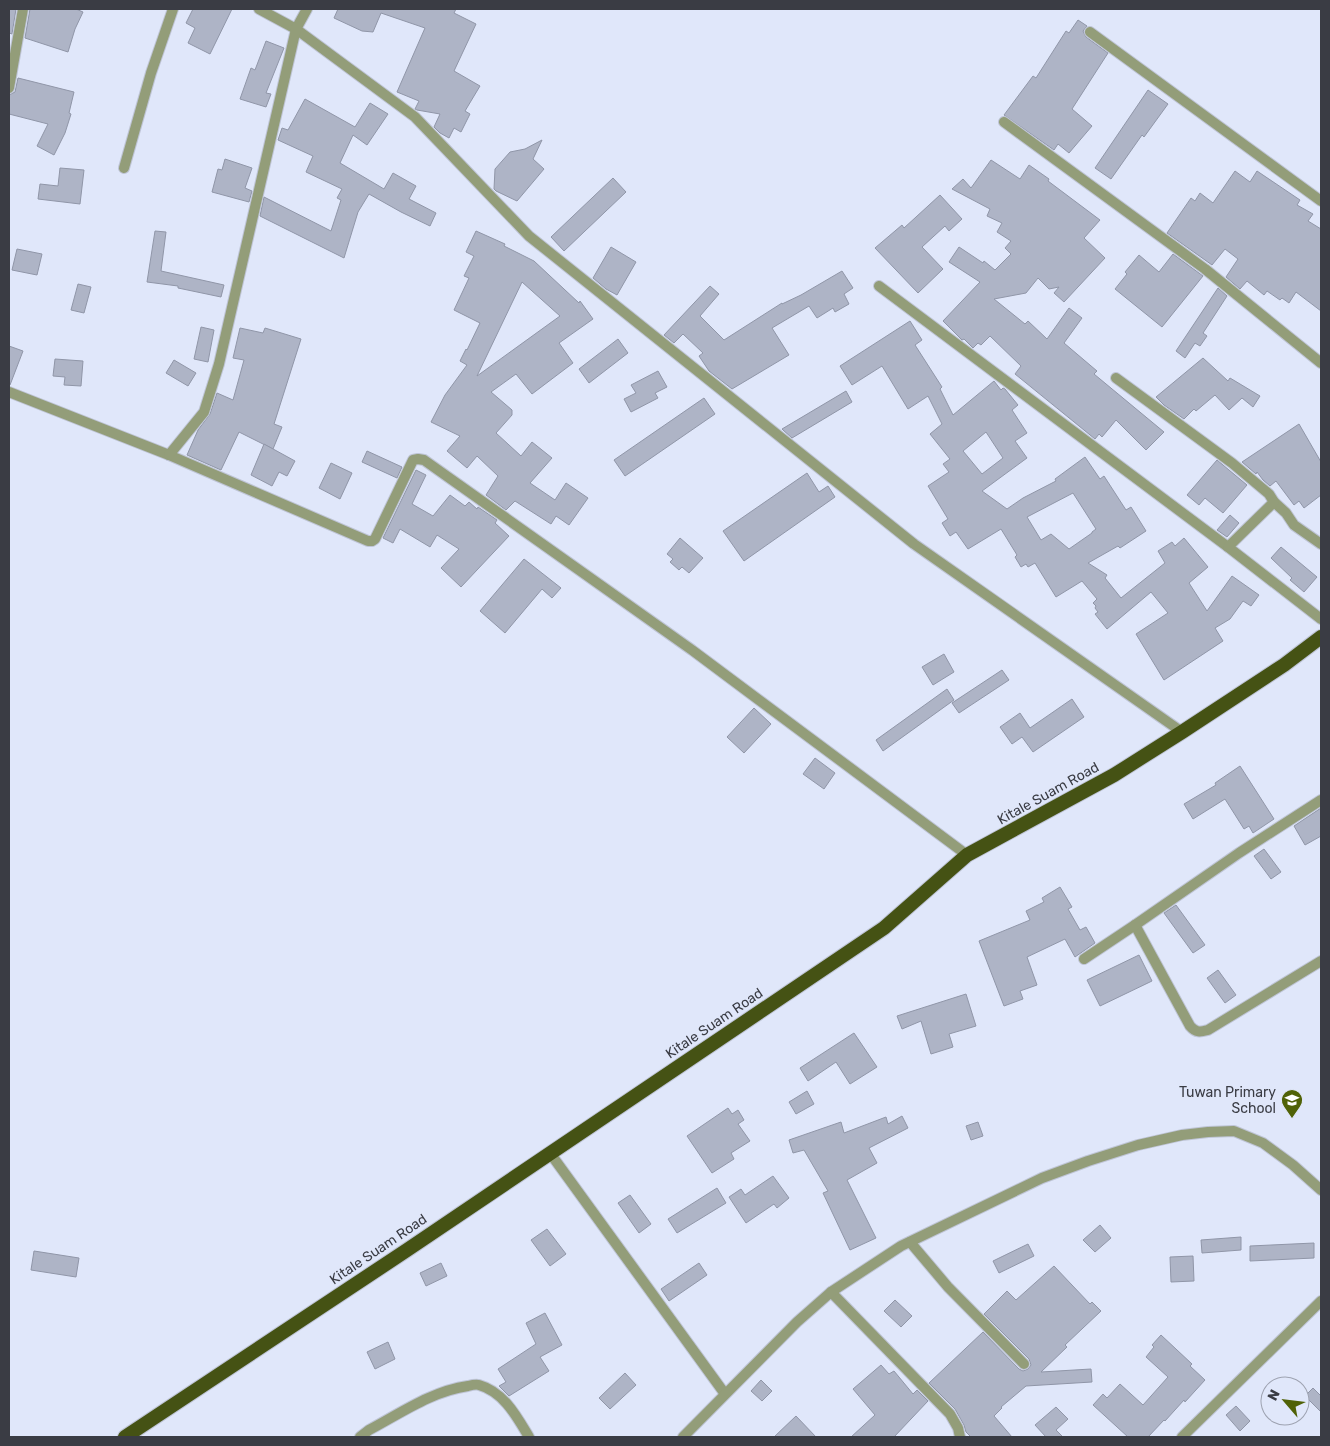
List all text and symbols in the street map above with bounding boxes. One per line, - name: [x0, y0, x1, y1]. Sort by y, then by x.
- street label: Kitale Suam Road: [994, 758, 1102, 828]
- street label: Kitale Suam Road: [662, 985, 766, 1062]
- place label: Tuwan Primary School: [1179, 1084, 1276, 1117]
- school or university icon: Tuwan Primary School: [1280, 1088, 1304, 1119]
- street label: Kitale Suam Road: [326, 1211, 430, 1288]
- north arrow: [1260, 1376, 1310, 1426]
- text: N: [1264, 1387, 1284, 1404]

